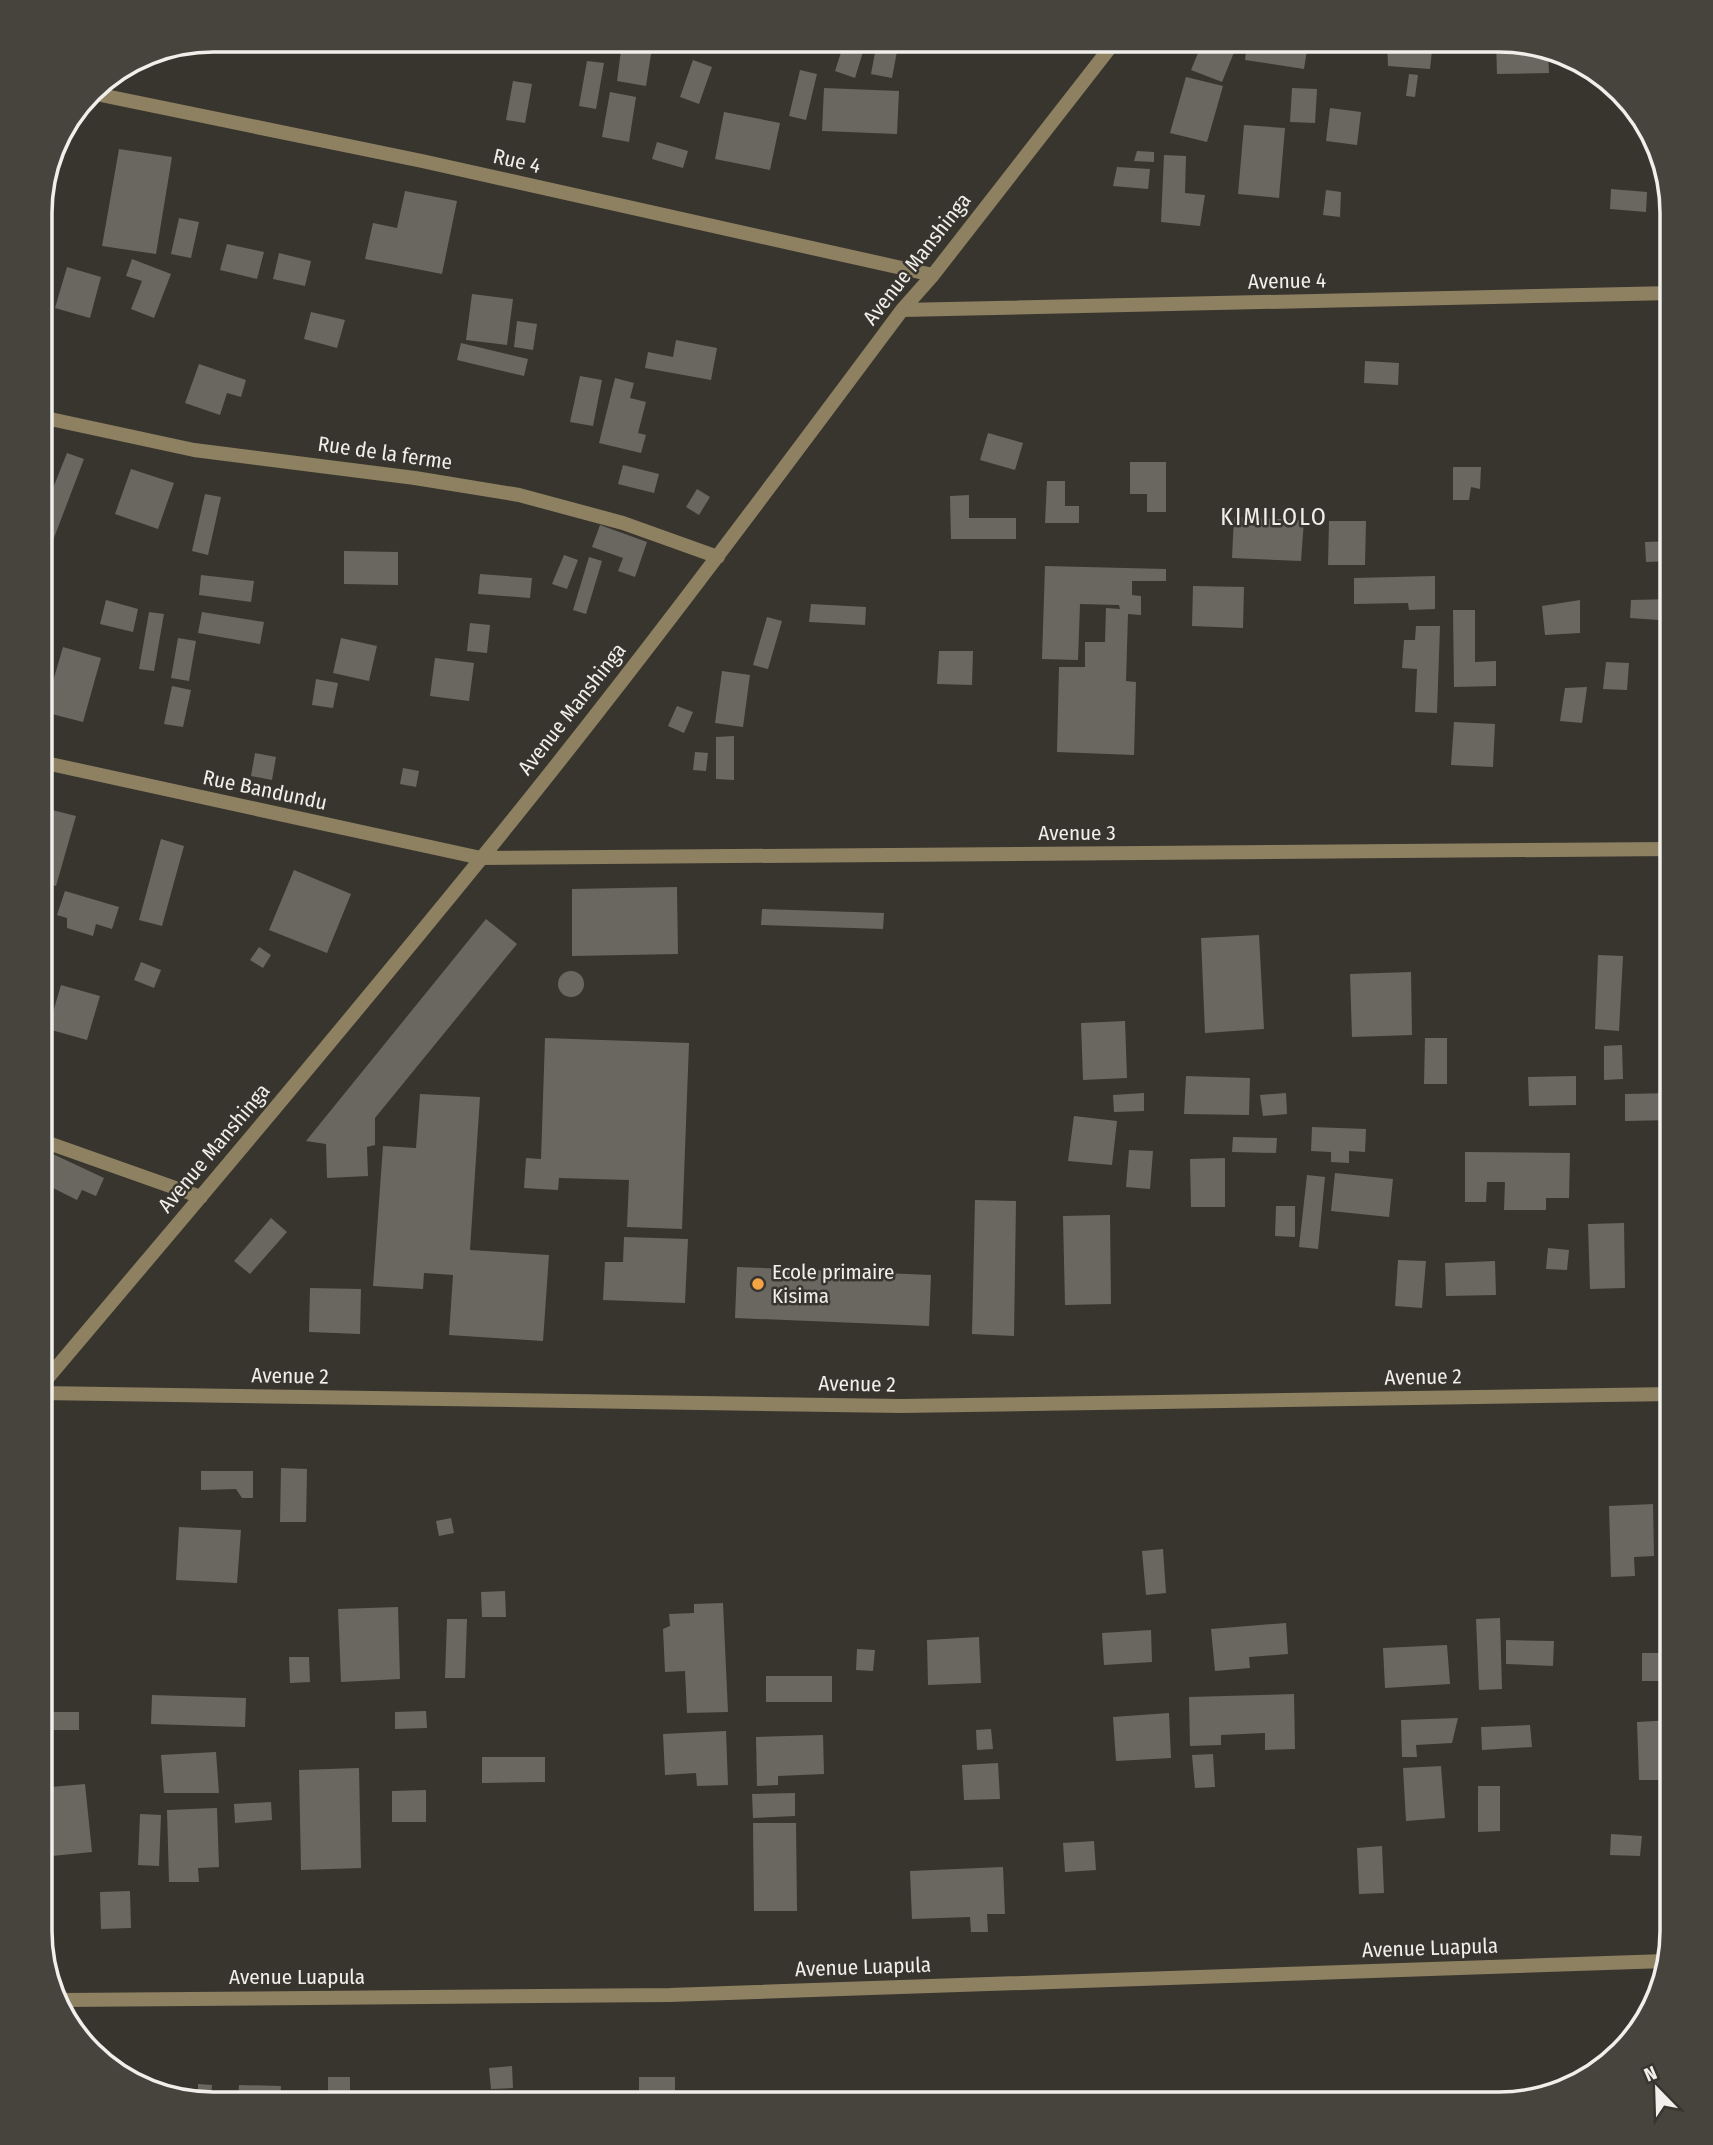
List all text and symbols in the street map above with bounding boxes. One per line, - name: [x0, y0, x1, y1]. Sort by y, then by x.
- street label: Rue 4: [491, 143, 543, 179]
- street label: Avenue Manshinga: [857, 188, 977, 330]
- street label: Avenue 4: [1248, 267, 1326, 295]
- street label: Rue de la ferme: [316, 431, 454, 475]
- district label: KIMILOLO: [1220, 503, 1328, 531]
- street label: Avenue Manshinga: [512, 638, 632, 780]
- street label: Rue Bandundu: [201, 764, 329, 816]
- street label: Avenue 3: [1038, 820, 1116, 846]
- street label: Avenue Manshinga: [152, 1078, 276, 1218]
- place label: Ecole primaire Kisima: [772, 1259, 894, 1309]
- marker: Ecole primaire Kisima: [750, 1276, 766, 1292]
- street label: Avenue 2: [251, 1362, 329, 1390]
- street label: Avenue 2: [1384, 1363, 1462, 1391]
- street label: Avenue 2: [818, 1370, 896, 1398]
- street label: Avenue Luapula: [1361, 1933, 1499, 1963]
- street label: Avenue Luapula: [794, 1952, 932, 1982]
- street label: Avenue Luapula: [229, 1964, 365, 1990]
- north arrow: [1622, 2054, 1692, 2124]
- text: N: [1641, 2061, 1660, 2087]

